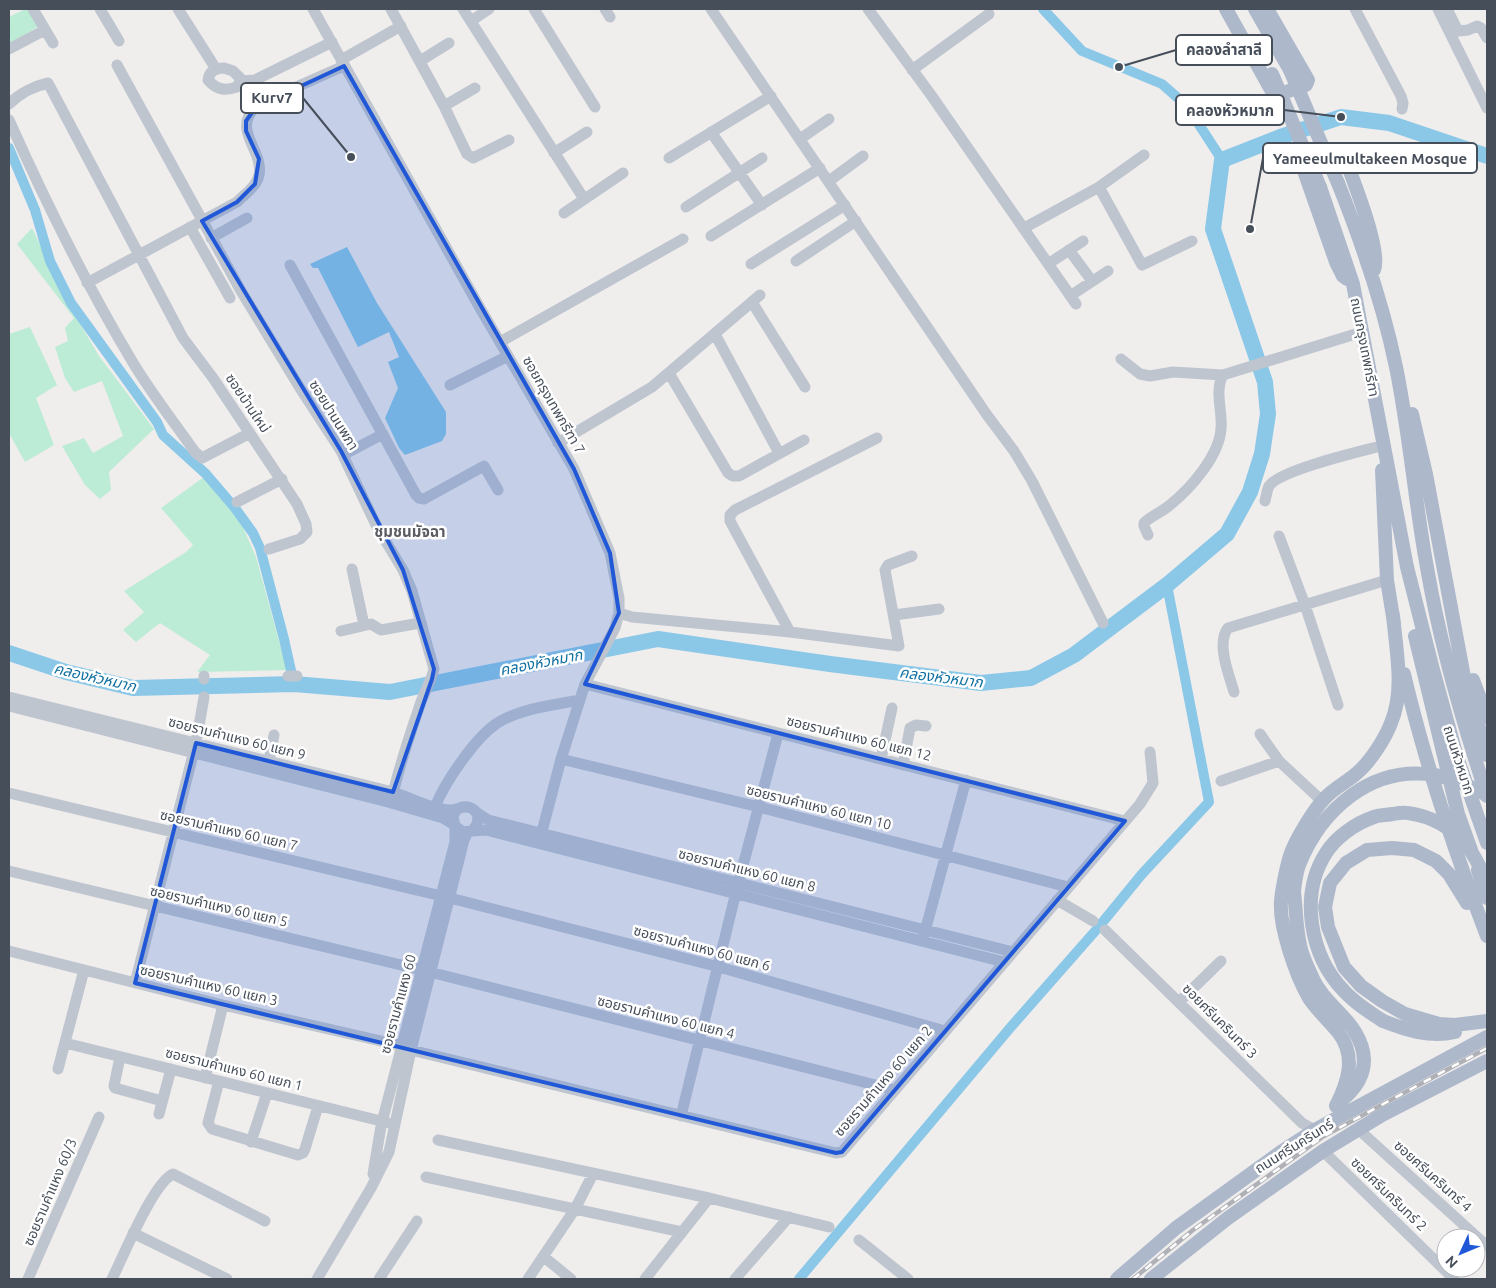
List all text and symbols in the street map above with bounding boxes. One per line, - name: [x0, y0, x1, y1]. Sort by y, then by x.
- callout: คลองลำสาลี: [1176, 35, 1272, 65]
- text: คลองลำสาลี: [1186, 41, 1262, 58]
- callout: Kurv7: [241, 83, 303, 113]
- text: Kurv7: [251, 89, 293, 106]
- callout: คลองหัวหมาก: [1176, 95, 1284, 125]
- text: คลองหัวหมาก: [1186, 102, 1274, 119]
- callout: Yameeulmultakeen Mosque: [1263, 143, 1477, 173]
- text: Yameeulmultakeen Mosque: [1273, 150, 1467, 167]
- street label: ถนนกรุงเทพกรีฑา: [1347, 296, 1382, 398]
- street label: ซอยกรุงเทพกรีฑา 7: [519, 353, 588, 457]
- street label: ซอยบ้านใหม่: [222, 370, 274, 436]
- street label: ซอยปานนพภา: [306, 377, 362, 453]
- district label: ชุมชนมัจฉา: [374, 523, 446, 541]
- water label: คลองหัวหมาก: [498, 645, 585, 678]
- water label: คลองหัวหมาก: [52, 659, 139, 695]
- water label: คลองหัวหมาก: [898, 663, 985, 691]
- street label: ซอยรามคำแหง 60 แยก 12: [785, 712, 933, 764]
- street label: ซอยรามคำแหง 60 แยก 9: [167, 713, 307, 763]
- street label: ถนนหัวหมาก: [1440, 723, 1478, 797]
- street label: ซอยรามคำแหง 60 แยก 10: [745, 781, 893, 833]
- street label: ซอยรามคำแหง 60 แยก 7: [159, 806, 299, 854]
- street label: ซอยรามคำแหง 60 แยก 8: [677, 845, 817, 895]
- street label: ซอยรามคำแหง 60 แยก 5: [149, 882, 289, 930]
- street label: ซอยรามคำแหง 60 แยก 6: [632, 922, 772, 974]
- street label: ซอยรามคำแหง 60: [377, 952, 419, 1055]
- street label: ซอยรามคำแหง 60 แยก 3: [139, 961, 279, 1009]
- street label: ซอยศรีนครินทร์ 3: [1179, 980, 1261, 1062]
- street label: ซอยรามคำแหง 60 แยก 4: [596, 992, 736, 1042]
- street label: ซอยรามคำแหง 60 แยก 2: [831, 1023, 935, 1139]
- street label: ซอยรามคำแหง 60 แยก 1: [164, 1044, 304, 1094]
- street label: ถนนศรีนครินทร์: [1252, 1115, 1337, 1176]
- street label: ซอยรามคำแหง 60/3: [20, 1136, 80, 1248]
- street label: ซอยศรีนครินทร์ 4: [1391, 1137, 1475, 1215]
- street label: ซอยศรีนครินทร์ 2: [1348, 1154, 1430, 1234]
- north arrow: [1436, 1228, 1486, 1278]
- text: N: [1442, 1253, 1461, 1271]

